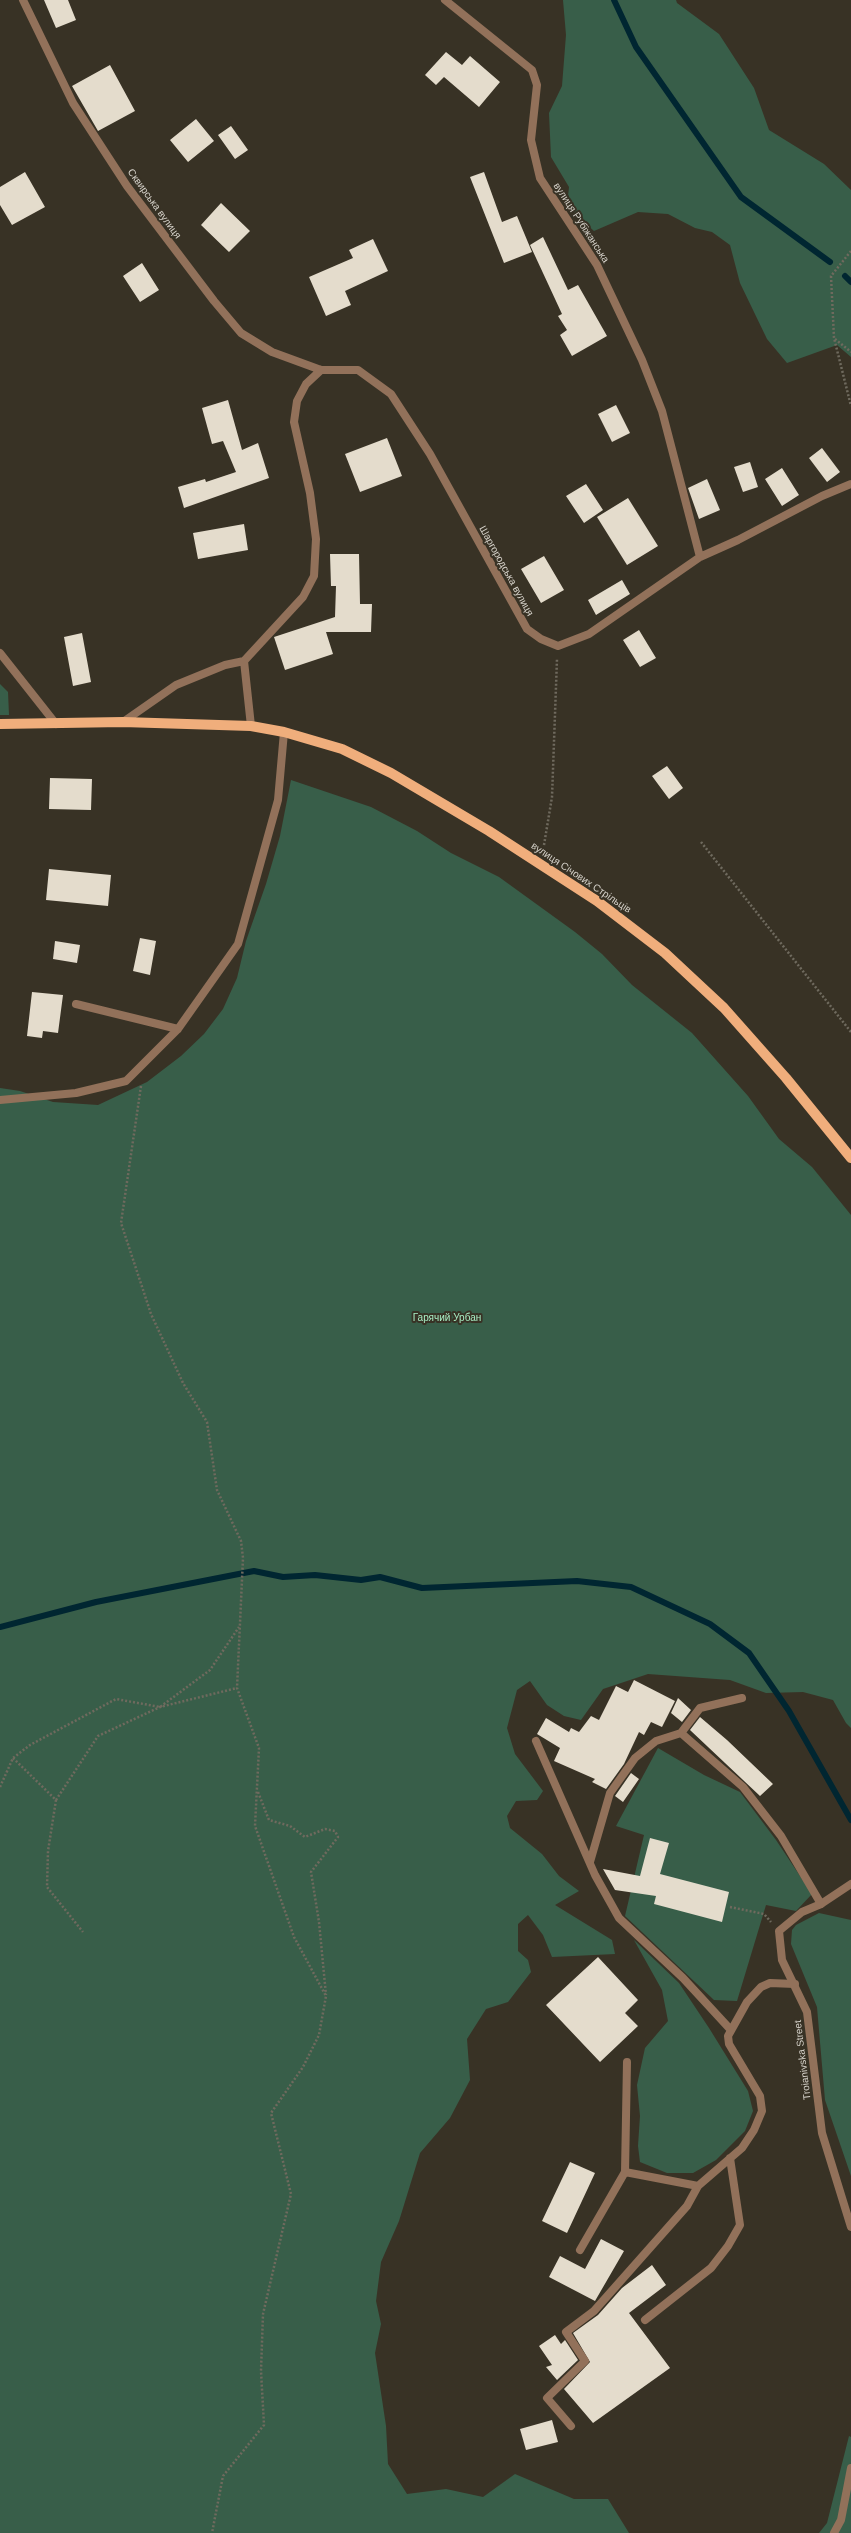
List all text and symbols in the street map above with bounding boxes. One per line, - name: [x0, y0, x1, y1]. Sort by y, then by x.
- street label: Сквирська вулиця: [125, 167, 183, 241]
- street label: вулиця Рубіжанська: [551, 181, 611, 265]
- street label: Шаргородська вулиця: [476, 524, 536, 618]
- street label: вулиця Січових Стрільців: [529, 840, 633, 916]
- park label: Гарячий Урбан: [413, 1312, 481, 1324]
- street label: Troianivska Street: [792, 2019, 814, 2101]

